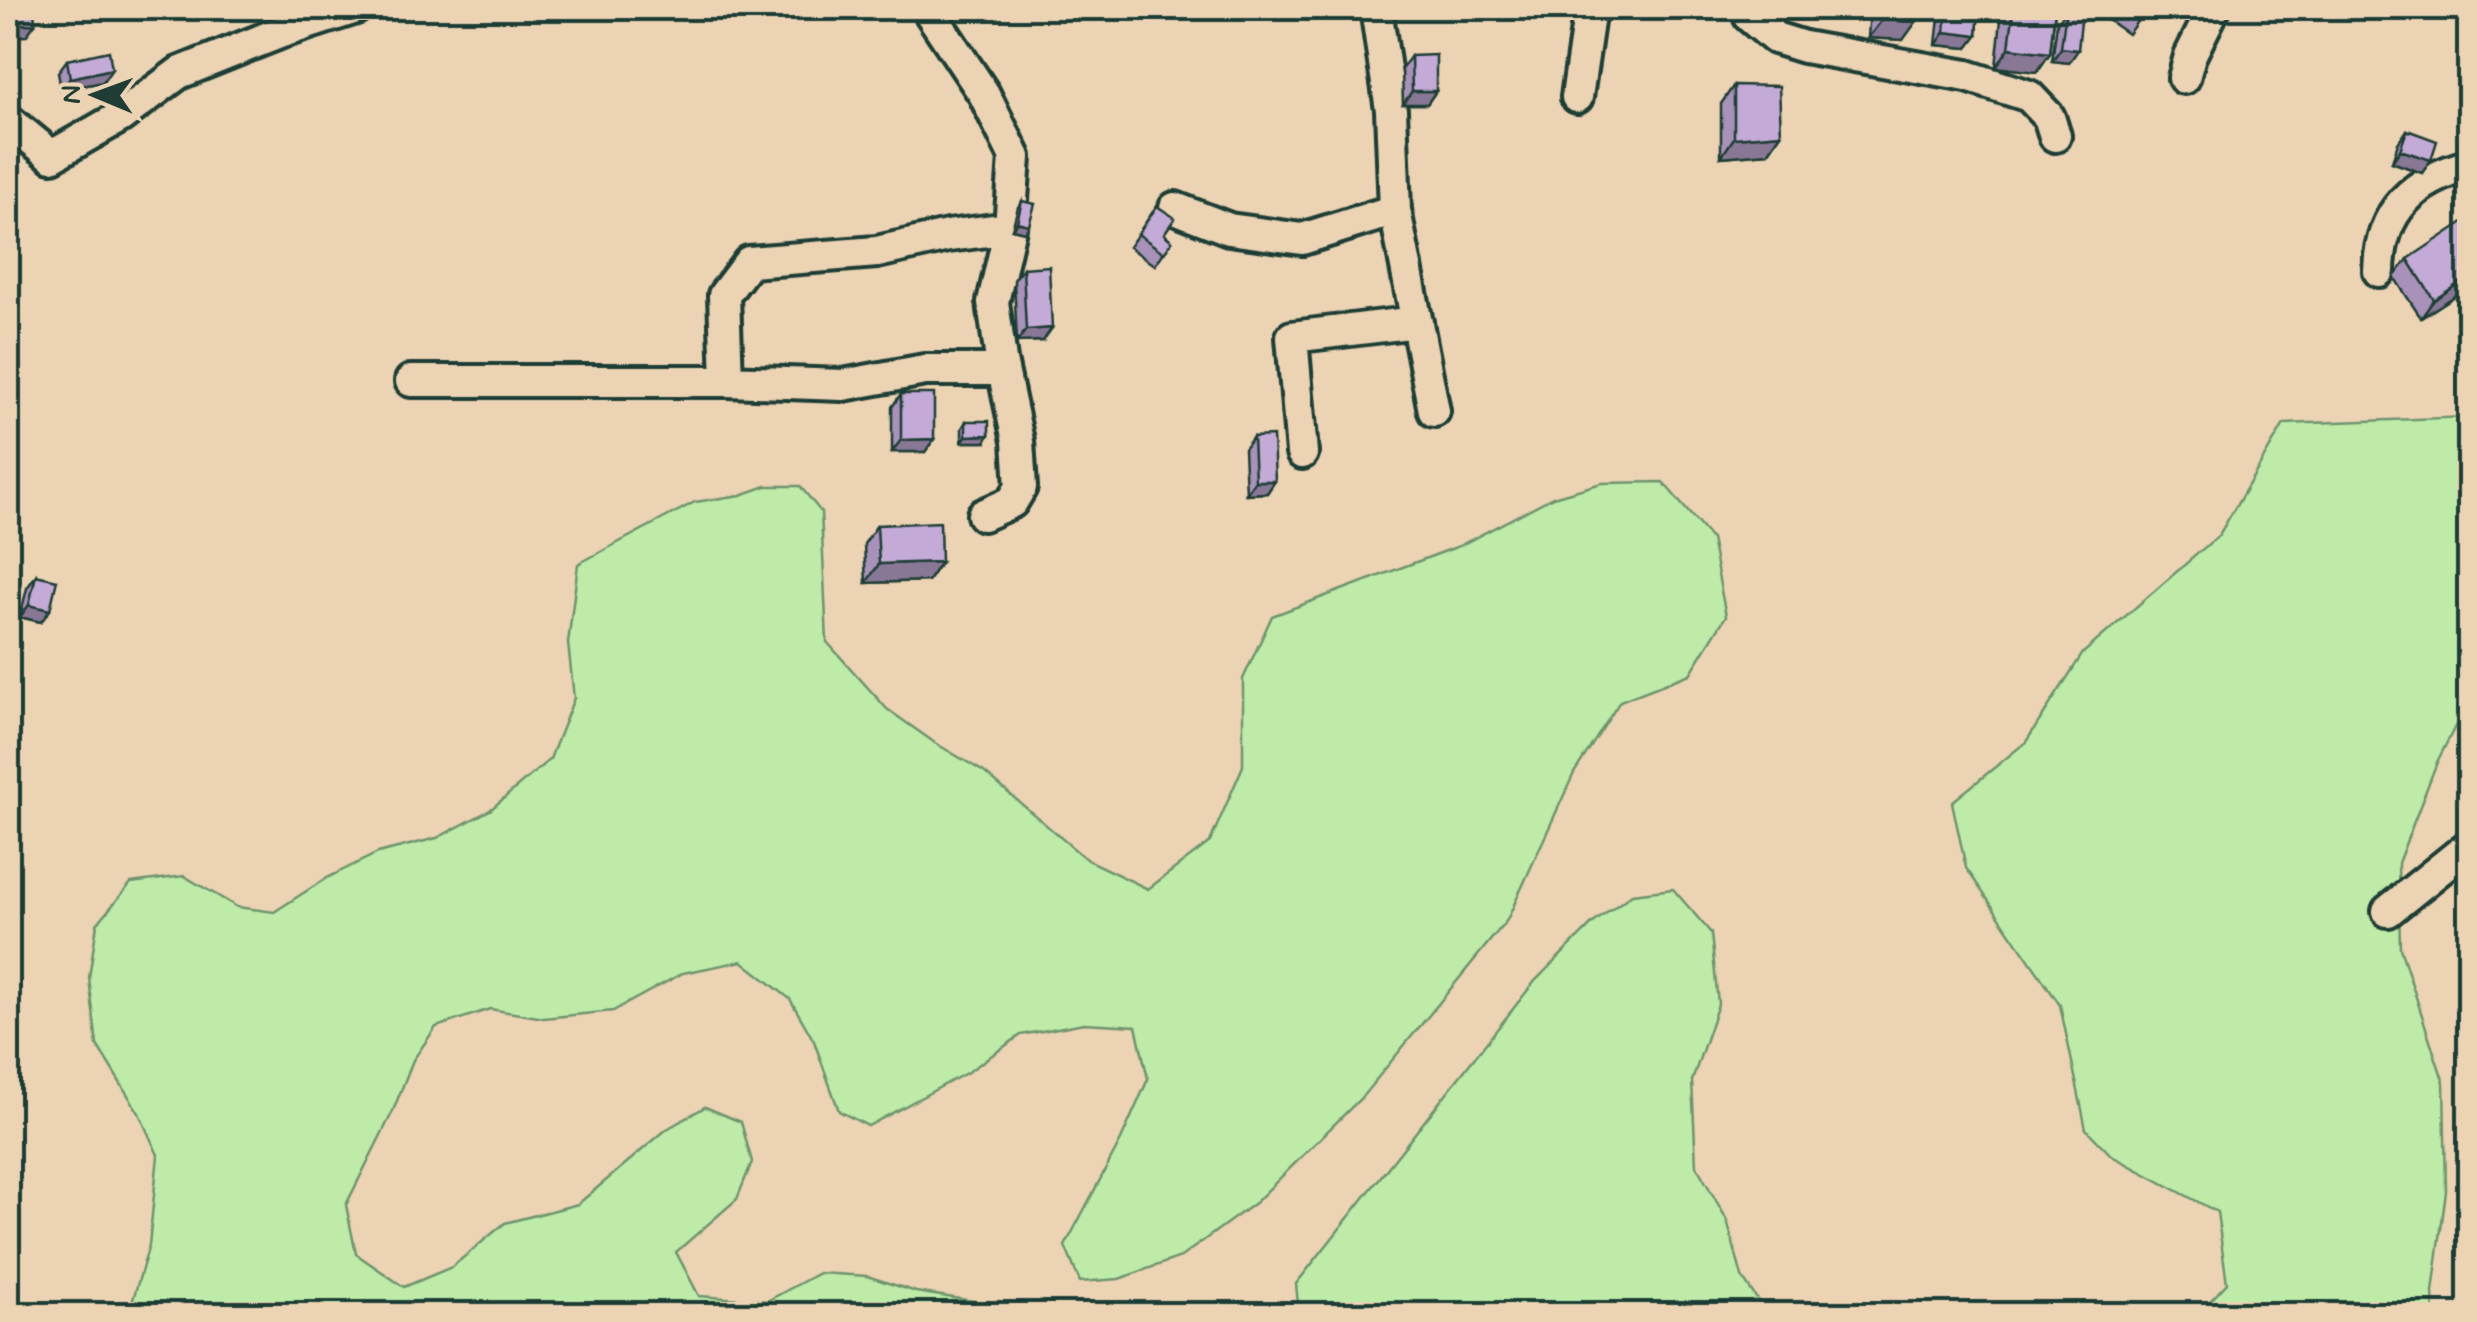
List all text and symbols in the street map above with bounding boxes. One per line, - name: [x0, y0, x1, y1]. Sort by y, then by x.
- north arrow: [45, 45, 145, 145]
- text: N: [54, 85, 91, 104]

